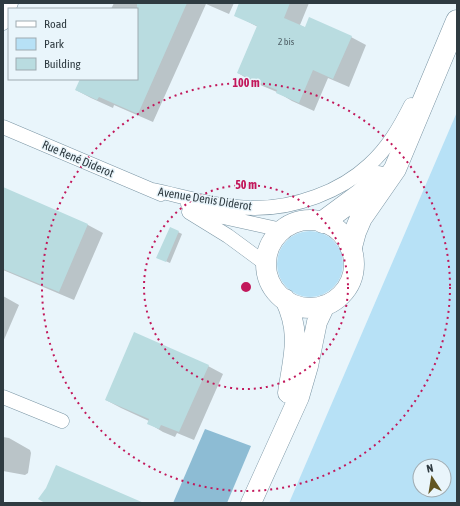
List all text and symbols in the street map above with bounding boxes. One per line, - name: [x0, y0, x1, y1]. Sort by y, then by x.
- legend: [8, 8, 138, 80]
- text: Road: [44, 17, 67, 31]
- house number: 2 bis: [278, 36, 295, 47]
- text: Park: [44, 37, 65, 51]
- text: Building: [44, 57, 82, 71]
- text: 100 m: [232, 76, 260, 90]
- street label: Rue René Diderot: [40, 138, 116, 181]
- text: 50 m: [235, 178, 257, 192]
- street label: Avenue Denis Diderot: [157, 185, 253, 213]
- centre of rings: [239, 280, 253, 294]
- north arrow: [412, 458, 452, 498]
- text: N: [425, 462, 434, 475]

